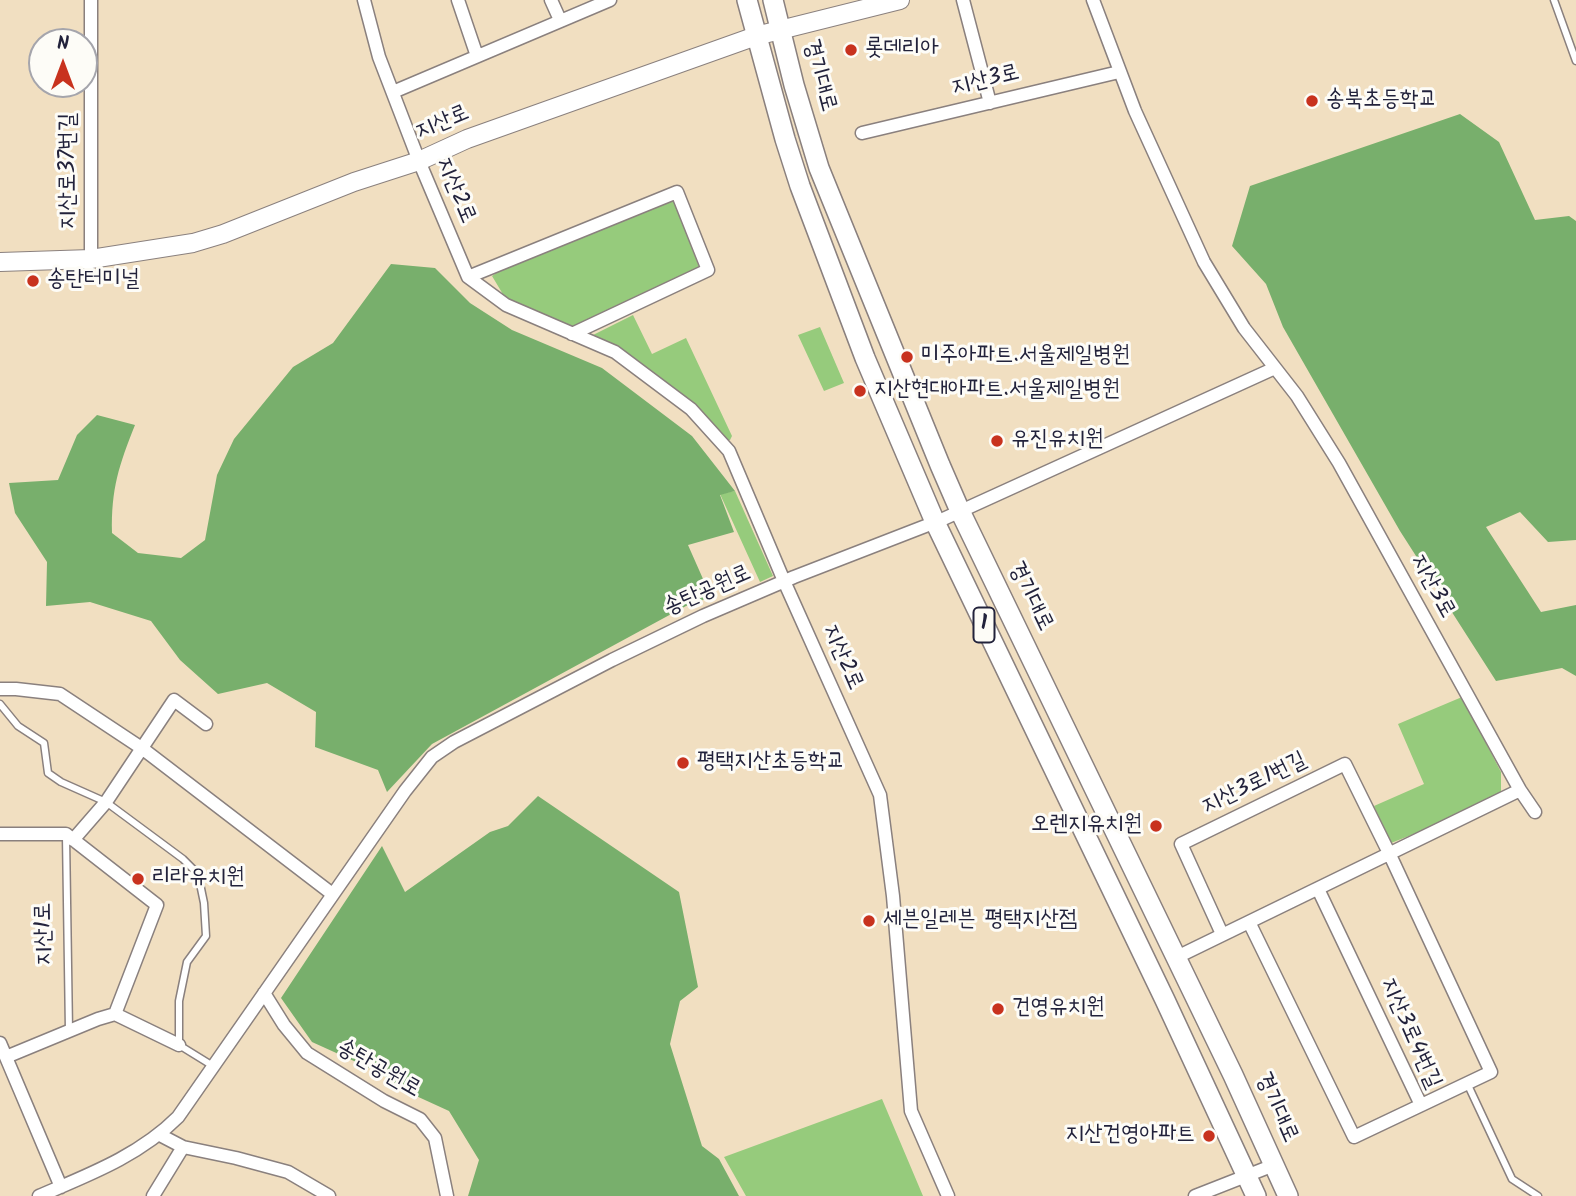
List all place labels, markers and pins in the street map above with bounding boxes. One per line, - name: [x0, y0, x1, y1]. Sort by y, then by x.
- place label: 롯데리아: [865, 36, 939, 64]
- marker: 롯데리아: [843, 42, 859, 58]
- place label: 송북초등학교: [1326, 87, 1437, 115]
- marker: 송북초등학교: [1304, 93, 1320, 109]
- place label: 송탄터미널: [47, 267, 140, 295]
- marker: 송탄터미널: [25, 273, 41, 289]
- place label: 미주아파트.서울제일병원: [921, 343, 1130, 371]
- marker: 미주아파트.서울제일병원: [899, 349, 915, 365]
- place label: 지산현대아파트.서울제일병원: [874, 377, 1120, 405]
- marker: 지산현대아파트.서울제일병원: [852, 383, 868, 399]
- place label: 유진유치원: [1011, 427, 1104, 455]
- marker: 유진유치원: [989, 433, 1005, 449]
- place label: 평택지산초등학교: [697, 749, 845, 777]
- marker: 평택지산초등학교: [675, 755, 691, 771]
- place label: 오렌지유치원: [1031, 812, 1142, 840]
- marker: 오렌지유치원: [1148, 818, 1164, 834]
- place label: 리라유치원: [152, 865, 245, 893]
- marker: 리라유치원: [130, 871, 146, 887]
- place label: 세븐일레븐 평택지산점: [883, 907, 1077, 935]
- marker: 세븐일레븐 평택지산점: [861, 913, 877, 929]
- place label: 건영유치원: [1012, 995, 1105, 1023]
- marker: 건영유치원: [990, 1001, 1006, 1017]
- place label: 지산건영아파트: [1065, 1122, 1195, 1150]
- marker: 지산건영아파트: [1201, 1128, 1217, 1144]

